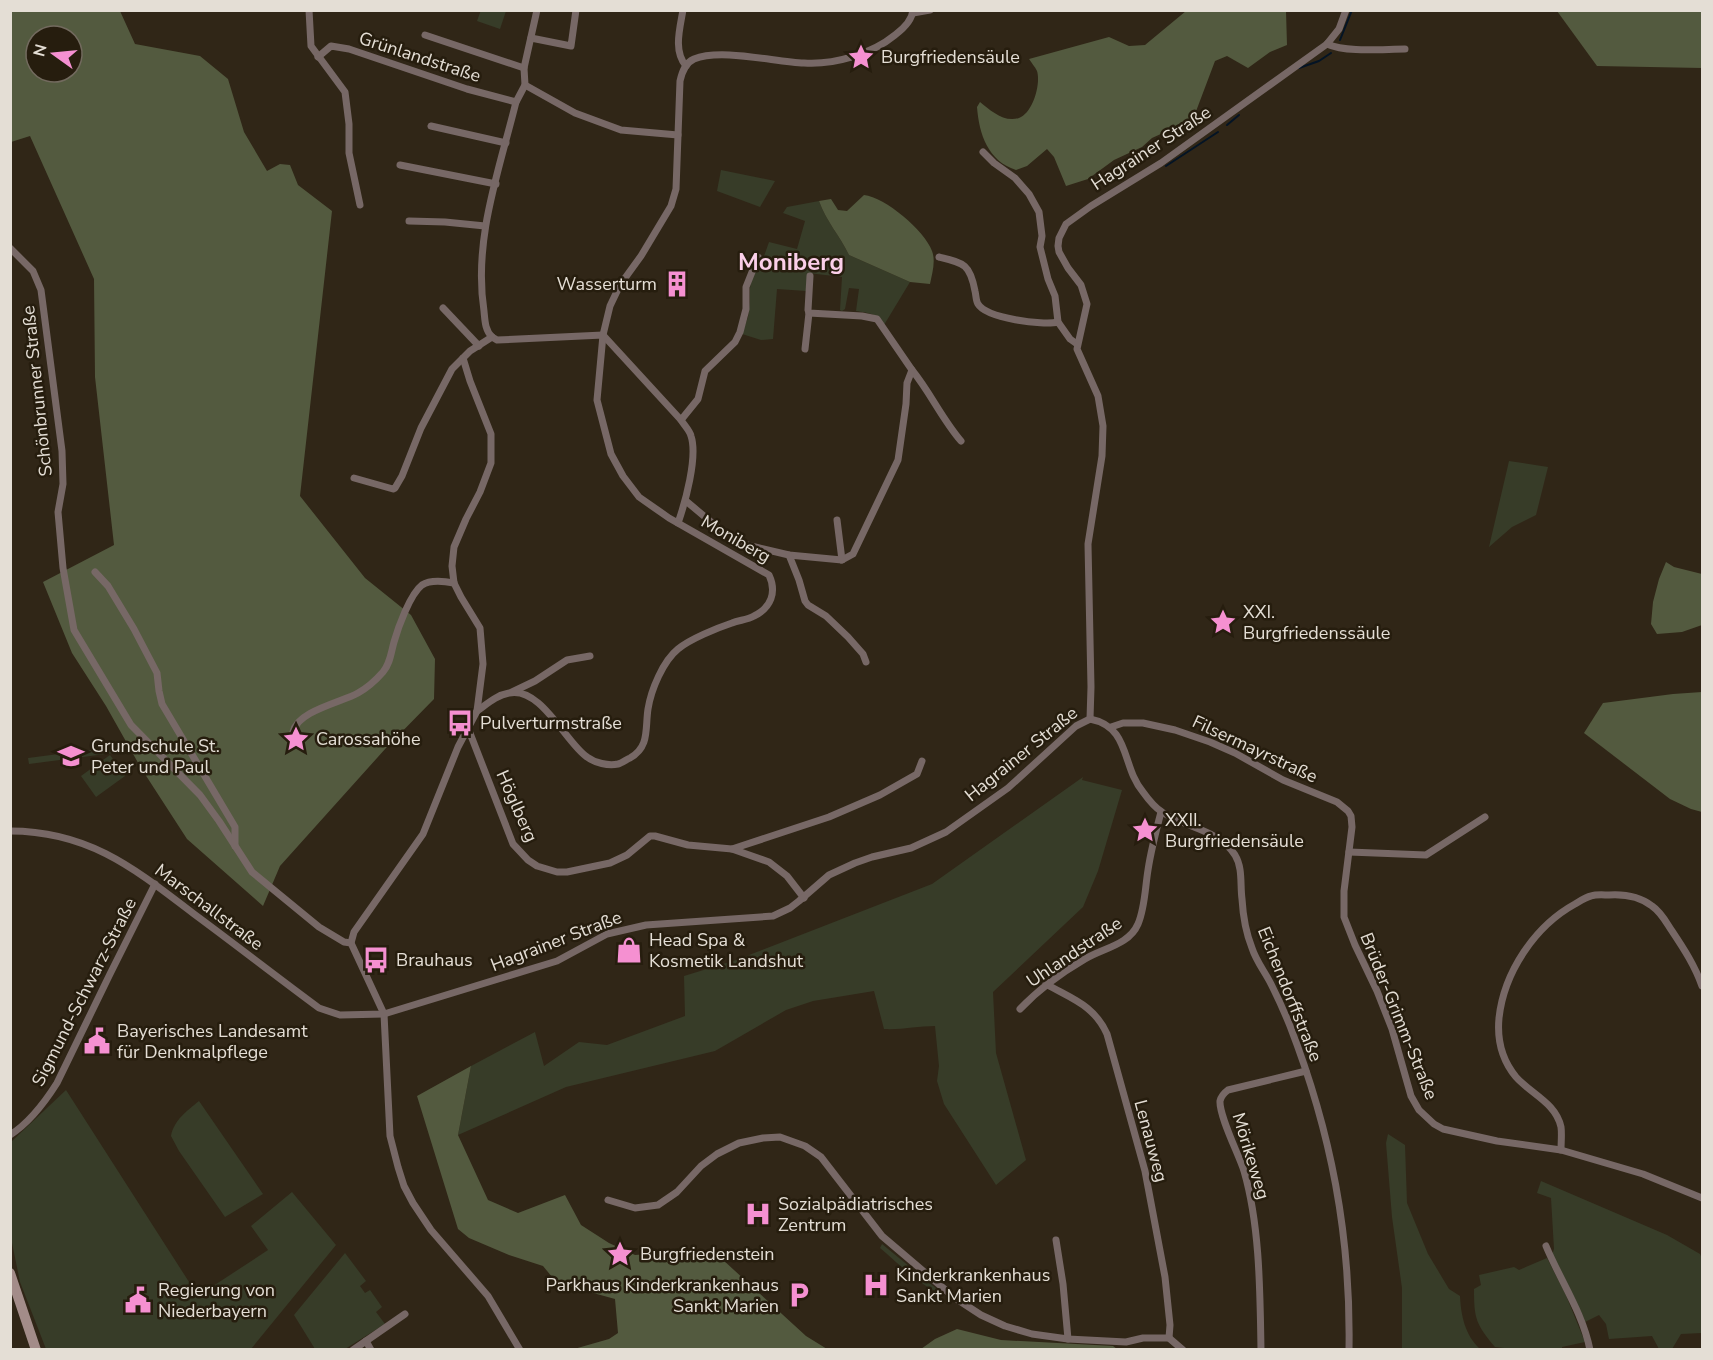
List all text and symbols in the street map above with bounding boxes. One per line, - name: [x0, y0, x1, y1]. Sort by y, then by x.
- north arrow: [24, 24, 84, 84]
- street label: Grünlandstraße: [356, 26, 484, 88]
- text: N: [28, 42, 53, 59]
- place icon: Burgfriedensäule: [846, 42, 876, 72]
- place label: Burgfriedensäule: [881, 45, 1020, 69]
- street label: Hagrainer Straße: [1086, 100, 1216, 196]
- district label: Moniberg: [738, 246, 844, 278]
- building icon: Wasserturm: [662, 269, 692, 299]
- place label: Wasserturm: [557, 272, 657, 296]
- street label: Schönbrunner Straße: [16, 304, 58, 478]
- street label: Moniberg: [697, 509, 775, 569]
- place label: XXI. Burgfriedenssäule: [1243, 600, 1390, 645]
- place icon: XXI. Burgfriedenssäule: [1208, 607, 1238, 637]
- street label: Hagrainer Straße: [960, 701, 1082, 807]
- bus stop icon: Pulverturmstraße: [445, 708, 475, 738]
- street label: Filsermayrstraße: [1188, 709, 1322, 789]
- place label: Pulverturmstraße: [480, 711, 622, 735]
- place icon: Carossahöhe: [281, 724, 311, 754]
- place label: Carossahöhe: [316, 727, 421, 751]
- place label: Grundschule St. Peter und Paul: [91, 734, 220, 779]
- school or university icon: Grundschule St. Peter und Paul: [56, 741, 86, 771]
- street label: Höglberg: [490, 766, 544, 846]
- place label: XXII. Burgfriedensäule: [1165, 808, 1304, 853]
- place icon: XXII. Burgfriedensäule: [1130, 815, 1160, 845]
- street label: Marschallstraße: [150, 858, 268, 956]
- street label: Sigmund-Schwarz-Straße: [26, 894, 142, 1090]
- street label: Hagrainer Straße: [487, 905, 625, 977]
- street label: Uhlandstraße: [1022, 911, 1126, 993]
- street label: Eichendorffstraße: [1252, 923, 1328, 1065]
- place label: Head Spa & Kosmetik Landshut: [649, 928, 804, 973]
- street label: Brüder-Grimm-Straße: [1355, 929, 1443, 1103]
- shop icon: Head Spa & Kosmetik Landshut: [614, 935, 644, 965]
- bus stop icon: Brauhaus: [361, 945, 391, 975]
- place label: Brauhaus: [396, 948, 473, 972]
- place label: Bayerisches Landesamt für Denkmalpflege: [117, 1019, 308, 1064]
- public building icon: Bayerisches Landesamt für Denkmalpflege: [82, 1026, 112, 1056]
- street label: Lenauweg: [1129, 1097, 1173, 1185]
- street label: Mörikeweg: [1226, 1110, 1276, 1202]
- place label: Sozialpädiatrisches Zentrum: [778, 1192, 933, 1237]
- hospital icon: Sozialpädiatrisches Zentrum: [743, 1199, 773, 1229]
- place icon: Burgfriedenstein: [605, 1239, 635, 1269]
- place label: Burgfriedenstein: [640, 1242, 774, 1266]
- place label: Kinderkrankenhaus Sankt Marien: [896, 1263, 1050, 1308]
- hospital icon: Kinderkrankenhaus Sankt Marien: [861, 1270, 891, 1300]
- place label: Parkhaus Kinderkrankenhaus Sankt Marien: [546, 1273, 779, 1318]
- place label: Regierung von Niederbayern: [158, 1278, 275, 1323]
- parking icon: Parkhaus Kinderkrankenhaus Sankt Marien: [784, 1280, 814, 1310]
- public building icon: Regierung von Niederbayern: [123, 1285, 153, 1315]

